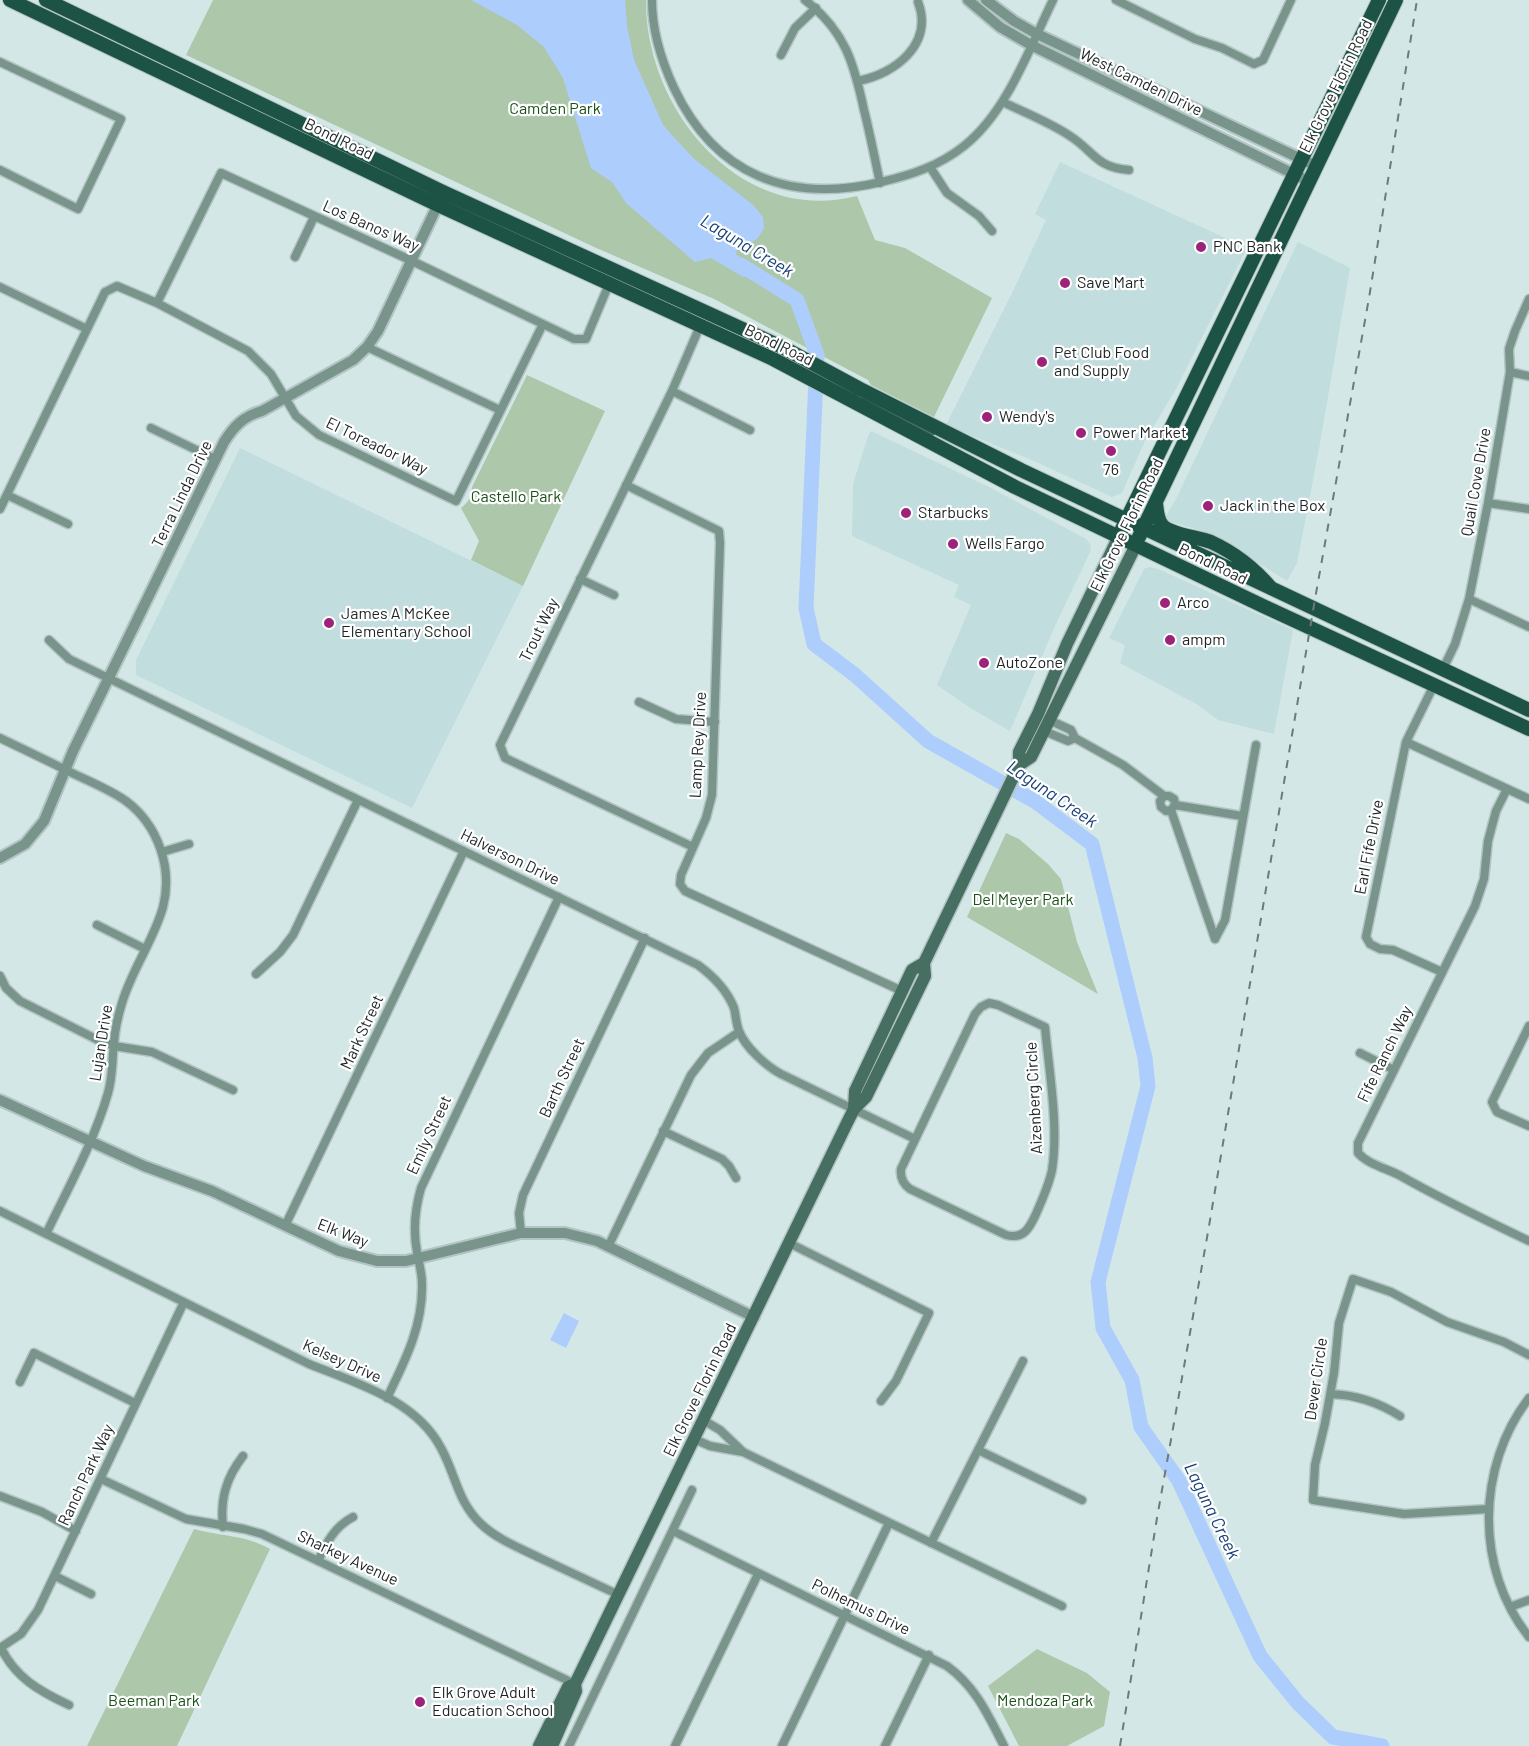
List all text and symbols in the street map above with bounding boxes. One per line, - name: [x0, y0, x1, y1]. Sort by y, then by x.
- street label: Elk Grove Florin Road: [1295, 16, 1377, 156]
- street label: West Camden Drive: [1077, 44, 1205, 120]
- park label: Camden Park: [509, 99, 601, 119]
- street label: Bond Road: [301, 114, 377, 164]
- street label: Los Banos Way: [320, 196, 422, 256]
- water label: Laguna Creek: [697, 210, 797, 282]
- place label: PNC Bank: [1213, 237, 1281, 257]
- marker: PNC Bank: [1194, 240, 1208, 254]
- place label: Save Mart: [1077, 273, 1145, 293]
- marker: Save Mart: [1058, 276, 1072, 290]
- street label: Bond Road: [741, 320, 817, 370]
- place label: Pet Club Food and Supply: [1054, 343, 1149, 381]
- marker: Pet Club Food and Supply: [1035, 355, 1049, 369]
- place label: Wendy's: [999, 407, 1055, 427]
- marker: Wendy's: [980, 410, 994, 424]
- street label: El Toreador Way: [323, 413, 431, 479]
- place label: Power Market: [1093, 423, 1187, 443]
- marker: Power Market: [1074, 426, 1088, 440]
- street label: Quail Cove Drive: [1457, 426, 1495, 538]
- street label: Terra Linda Drive: [148, 437, 216, 551]
- marker: 76: [1104, 444, 1118, 458]
- street label: Elk Grove Florin Road: [1086, 455, 1168, 595]
- place label: 76: [1103, 460, 1119, 480]
- park label: Castello Park: [471, 487, 561, 507]
- place label: Jack in the Box: [1220, 496, 1325, 516]
- marker: Jack in the Box: [1201, 499, 1215, 513]
- place label: Starbucks: [918, 503, 988, 523]
- marker: Starbucks: [899, 506, 913, 520]
- place label: Wells Fargo: [965, 534, 1045, 554]
- marker: Wells Fargo: [946, 537, 960, 551]
- street label: Bond Road: [1175, 539, 1251, 589]
- place label: Arco: [1177, 593, 1209, 613]
- street label: Trout Way: [515, 595, 563, 665]
- marker: Arco: [1158, 596, 1172, 610]
- place label: James A McKee Elementary School: [341, 604, 471, 642]
- marker: James A McKee Elementary School: [322, 616, 336, 630]
- place label: ampm: [1182, 630, 1225, 650]
- marker: ampm: [1163, 633, 1177, 647]
- place label: AutoZone: [996, 653, 1063, 673]
- marker: AutoZone: [977, 656, 991, 670]
- street label: Lamp Rey Drive: [686, 691, 710, 799]
- water label: Laguna Creek: [1003, 756, 1101, 832]
- street label: Earl Fife Drive: [1350, 798, 1388, 896]
- street label: Halverson Drive: [457, 825, 563, 889]
- park label: Del Meyer Park: [972, 890, 1074, 910]
- street label: Mark Street: [336, 992, 388, 1072]
- street label: Lujan Drive: [85, 1003, 117, 1083]
- street label: Fife Ranch Way: [1353, 1003, 1417, 1105]
- street label: Barth Street: [535, 1035, 589, 1121]
- street label: Aizenberg Circle: [1021, 1041, 1047, 1155]
- street label: Emily Street: [402, 1092, 456, 1178]
- street label: Elk Way: [315, 1214, 371, 1252]
- street label: Elk Grove Florin Road: [659, 1320, 741, 1460]
- street label: Kelsey Drive: [300, 1335, 384, 1387]
- street label: Dever Circle: [1301, 1336, 1331, 1422]
- street label: Ranch Park Way: [54, 1421, 118, 1529]
- water label: Laguna Creek: [1179, 1459, 1245, 1563]
- street label: Sharkey Avenue: [294, 1526, 402, 1590]
- street label: Polhemus Drive: [809, 1575, 913, 1639]
- place label: Elk Grove Adult Education School: [432, 1683, 553, 1721]
- park label: Beeman Park: [108, 1691, 200, 1711]
- park label: Mendoza Park: [997, 1691, 1093, 1711]
- marker: Elk Grove Adult Education School: [413, 1695, 427, 1709]

